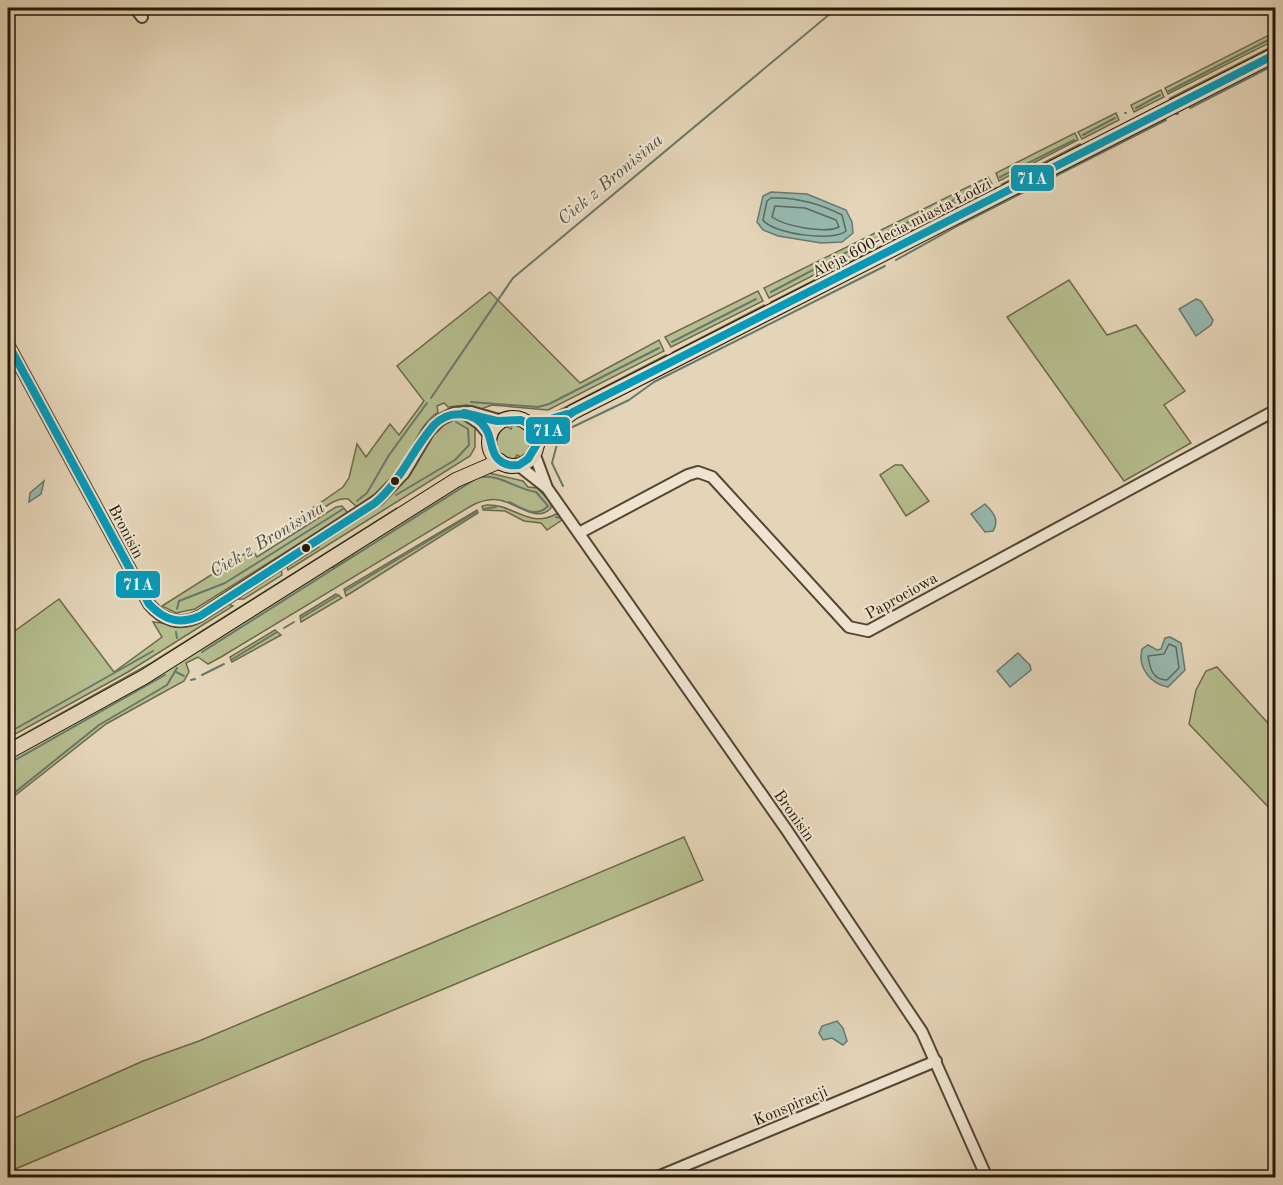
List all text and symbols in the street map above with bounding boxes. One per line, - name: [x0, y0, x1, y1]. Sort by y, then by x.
- water label: Ciek z Bronisina: [555, 131, 667, 229]
- line badge: 71A: [1010, 164, 1055, 192]
- text: 71A: [1017, 172, 1047, 188]
- street label: Aleja 600-lecia miasta Łodzi: [810, 176, 994, 281]
- line badge: 71A: [525, 416, 571, 445]
- text: 71A: [533, 424, 563, 440]
- unlabelled marker: [389, 475, 401, 487]
- water label: Ciek z Bronisina: [207, 498, 328, 581]
- street label: Bronisin: [104, 502, 146, 562]
- unlabelled marker: [300, 542, 312, 554]
- line badge: 71A: [115, 570, 161, 599]
- street label: Paprociowa: [863, 570, 941, 623]
- text: 71A: [123, 578, 153, 594]
- street label: Bronisin: [770, 788, 817, 845]
- street label: Konspiracji: [751, 1084, 830, 1130]

